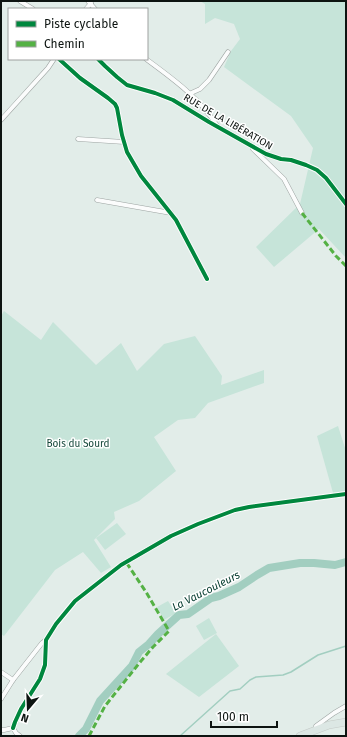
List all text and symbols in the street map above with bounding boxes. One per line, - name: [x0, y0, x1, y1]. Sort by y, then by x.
- legend: [8, 8, 148, 60]
- text: Piste cyclable: [44, 17, 118, 31]
- text: Chemin: [44, 37, 85, 51]
- street label: RUE DE LA LIBÉRATION: [181, 90, 276, 152]
- park label: Bois du Sourd: [46, 438, 110, 450]
- water label: La Vaucouleurs: [170, 568, 242, 614]
- north arrow: [8, 689, 48, 729]
- scale bar: [211, 703, 277, 729]
- text: 100 m: [217, 710, 249, 724]
- text: N: [19, 711, 30, 725]

